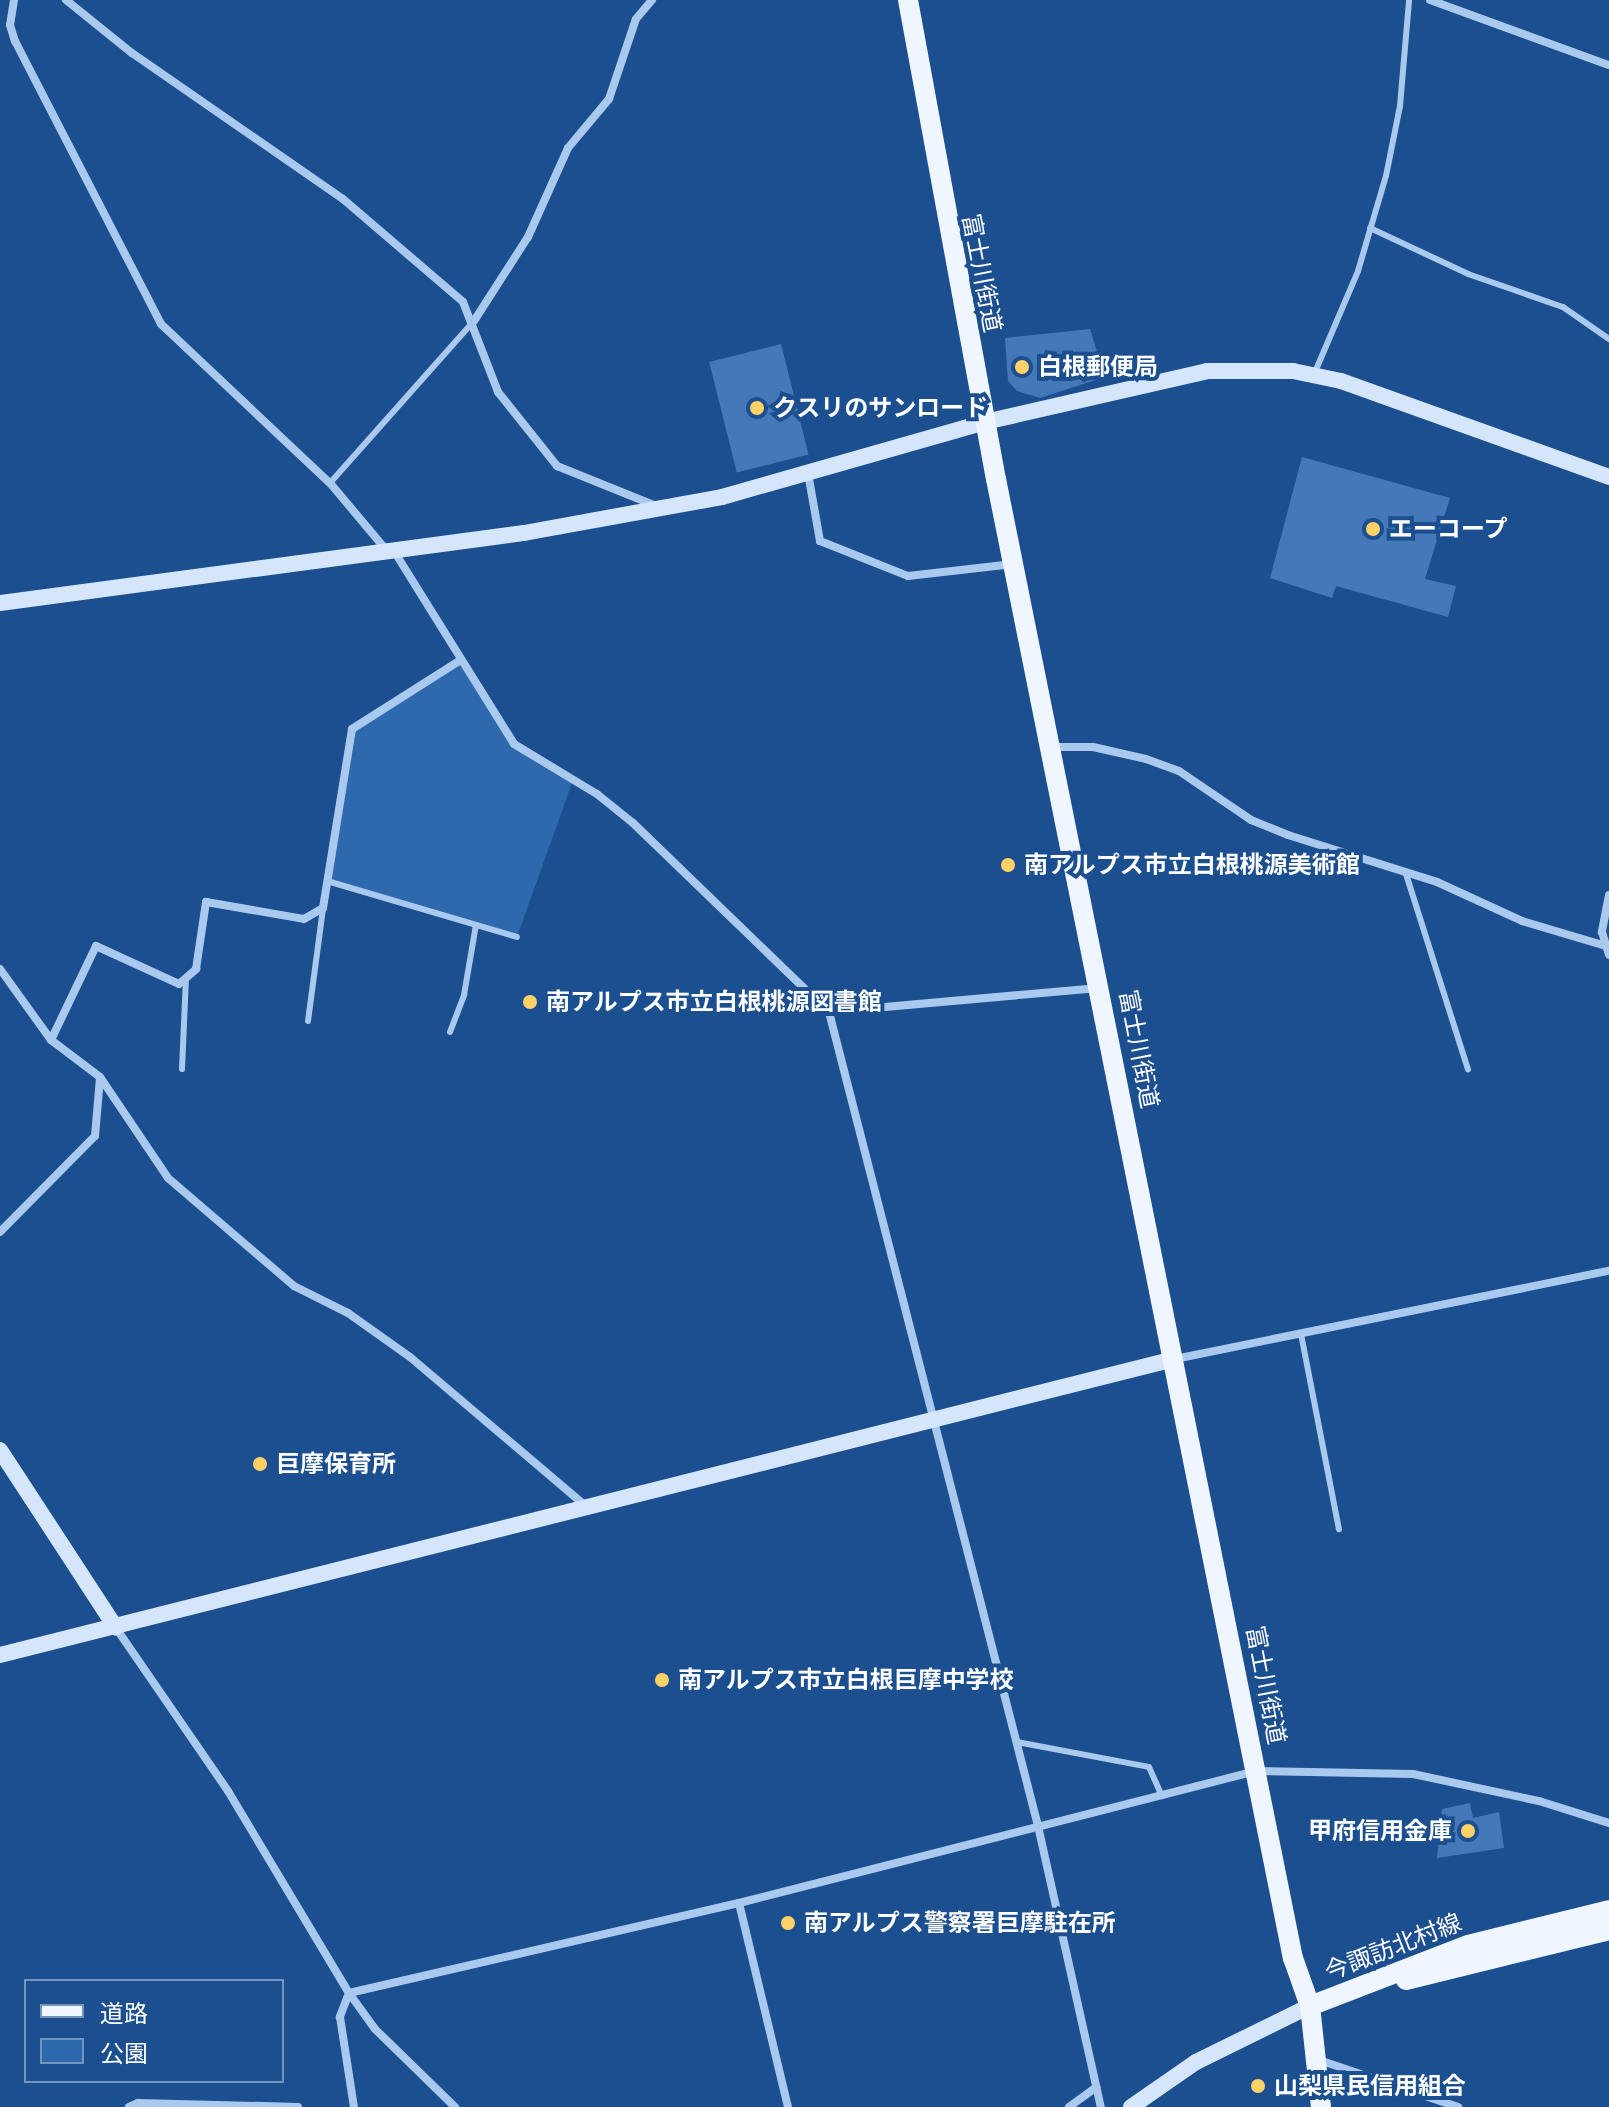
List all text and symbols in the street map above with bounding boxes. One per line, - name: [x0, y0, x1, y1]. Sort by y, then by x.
- street label: 富士川街道: [956, 211, 1008, 335]
- place label: 白根郵便局: [1038, 353, 1158, 381]
- marker: 白根郵便局: [1013, 358, 1031, 376]
- place label: クスリのサンロード: [773, 394, 989, 422]
- marker: クスリのサンロード: [748, 399, 766, 417]
- place label: エーコープ: [1389, 515, 1509, 543]
- marker: エーコープ: [1364, 520, 1382, 538]
- place label: 南アルプス市立白根桃源美術館: [1024, 851, 1360, 879]
- marker: 南アルプス市立白根桃源美術館: [999, 856, 1017, 874]
- street label: 富士川街道: [1113, 987, 1165, 1111]
- place label: 南アルプス市立白根桃源図書館: [546, 988, 882, 1016]
- marker: 南アルプス市立白根桃源図書館: [521, 993, 539, 1011]
- place label: 巨摩保育所: [276, 1450, 396, 1478]
- marker: 巨摩保育所: [251, 1455, 269, 1473]
- street label: 富士川街道: [1240, 1623, 1292, 1747]
- place label: 南アルプス市立白根巨摩中学校: [678, 1666, 1014, 1694]
- marker: 南アルプス市立白根巨摩中学校: [653, 1671, 671, 1689]
- place label: 甲府信用金庫: [1308, 1817, 1452, 1845]
- marker: 甲府信用金庫: [1459, 1822, 1477, 1840]
- street label: 今諏訪北村線: [1321, 1908, 1465, 1986]
- place label: 南アルプス警察署巨摩駐在所: [804, 1909, 1116, 1937]
- marker: 南アルプス警察署巨摩駐在所: [779, 1914, 797, 1932]
- legend: [24, 1979, 284, 2083]
- text: 道路: [100, 1999, 148, 2028]
- text: 公園: [100, 2039, 148, 2068]
- place label: 山梨県民信用組合: [1274, 2072, 1466, 2100]
- marker: 山梨県民信用組合: [1249, 2077, 1267, 2095]

